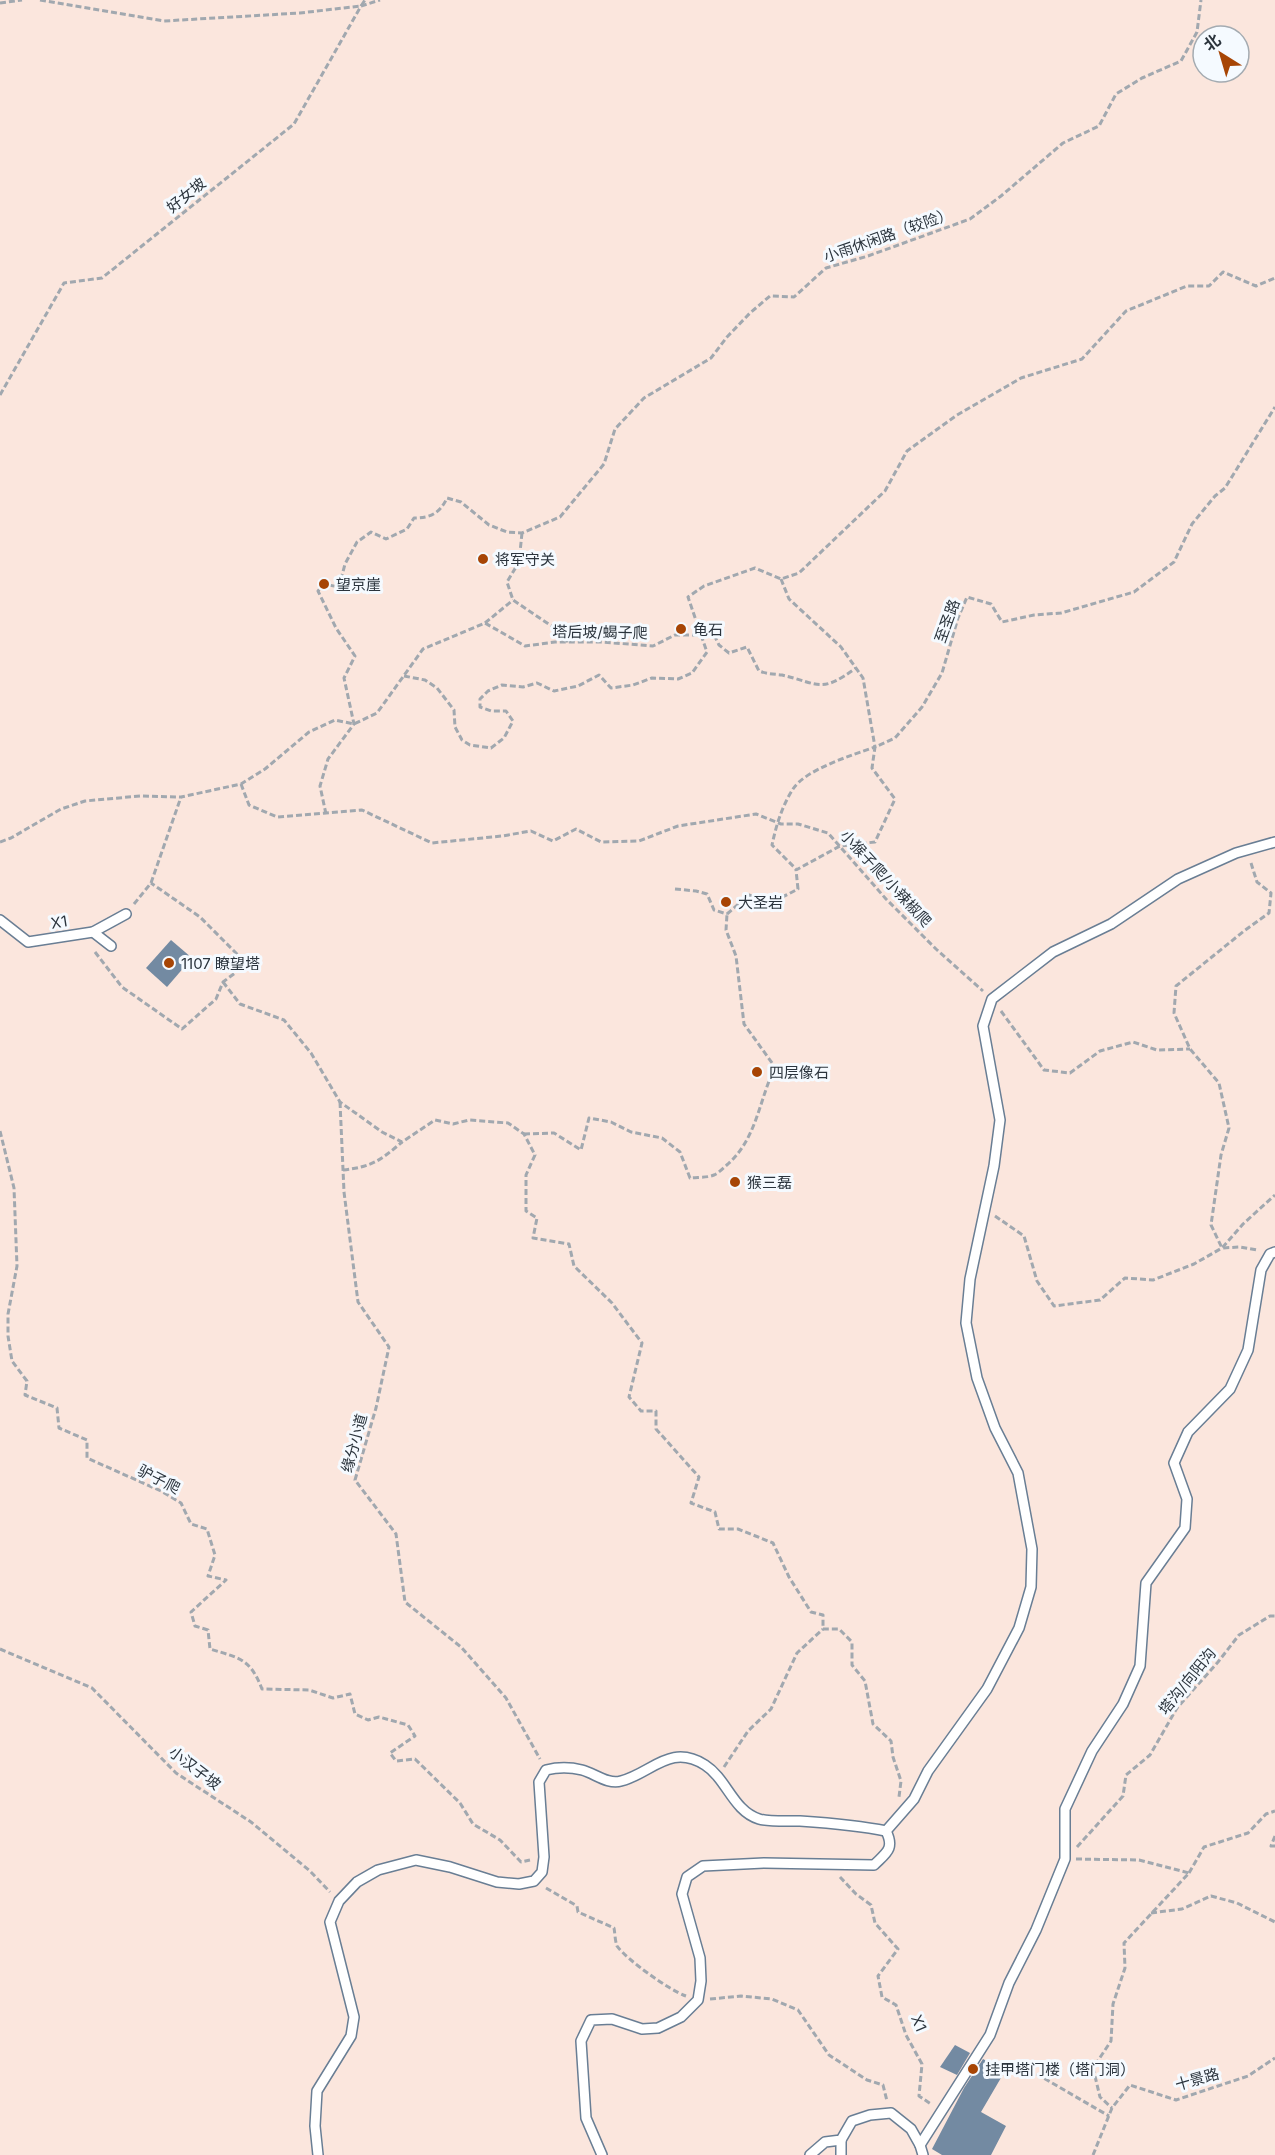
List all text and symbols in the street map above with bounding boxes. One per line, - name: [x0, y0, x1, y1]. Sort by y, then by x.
- north arrow: [1191, 24, 1251, 84]
- text: 北: [1200, 29, 1224, 55]
- street label: 好女坡: [163, 173, 209, 217]
- street label: 小雨休闲路（较险）: [821, 204, 955, 266]
- place label: 将军守关: [495, 550, 555, 569]
- marker: 将军守关: [476, 552, 490, 566]
- place label: 望京崖: [336, 575, 381, 594]
- marker: 望京崖: [317, 577, 331, 591]
- street label: 至圣路: [930, 597, 964, 645]
- place label: 龟石: [693, 620, 723, 639]
- street label: 塔后坡/蝎子爬: [552, 622, 648, 642]
- marker: 龟石: [674, 622, 688, 636]
- street label: 小猴子爬/小辣椒爬: [836, 826, 936, 930]
- place label: 大圣岩: [738, 893, 783, 912]
- marker: 大圣岩: [719, 895, 733, 909]
- street label: X1: [49, 911, 69, 933]
- place label: 1107 瞭望塔: [181, 954, 260, 973]
- marker: 1107 瞭望塔: [162, 956, 176, 970]
- place label: 四层像石: [769, 1063, 829, 1082]
- marker: 四层像石: [750, 1065, 764, 1079]
- place label: 猴三磊: [747, 1173, 792, 1192]
- marker: 猴三磊: [728, 1175, 742, 1189]
- street label: 缘分小道: [337, 1412, 371, 1474]
- street label: 驴子爬: [135, 1460, 183, 1498]
- street label: 塔沟/向阳沟: [1154, 1644, 1220, 1718]
- street label: 小汉子坡: [165, 1742, 225, 1794]
- street label: X1: [907, 2012, 931, 2034]
- place label: 挂甲塔门楼（塔门洞）: [985, 2060, 1135, 2079]
- marker: 挂甲塔门楼（塔门洞）: [966, 2062, 980, 2076]
- street label: 十景路: [1173, 2064, 1221, 2094]

